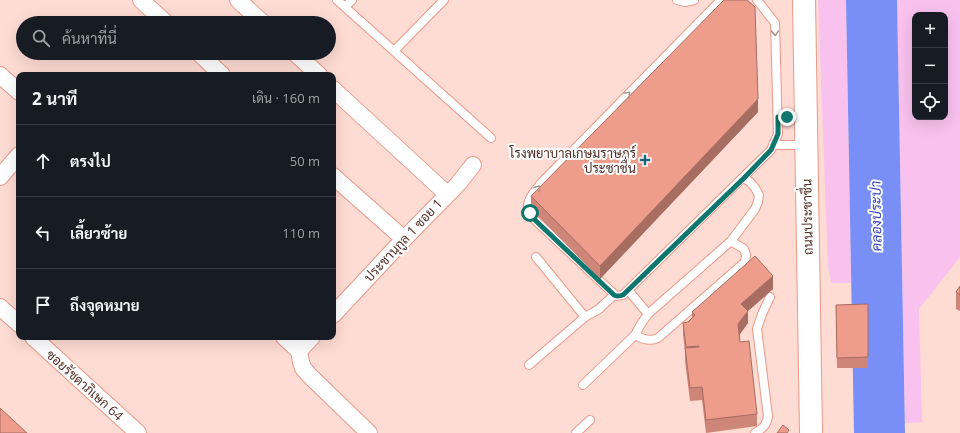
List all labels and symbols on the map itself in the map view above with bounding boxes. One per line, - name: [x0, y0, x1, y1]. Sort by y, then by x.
- one-way arrow: [771, 30, 779, 36]
- one-way arrow: [623, 91, 631, 99]
- route end: [778, 108, 796, 126]
- place label: โรงพยาบาลเกษมราษฎร์ ประชาชื่น: [509, 144, 636, 177]
- marker: โรงพยาบาลเกษมราษฎร์ ประชาชื่น: [639, 154, 651, 166]
- street label: ถนนประชาชื่น: [794, 179, 817, 255]
- water label: คลองประปา: [865, 180, 886, 251]
- one-way arrow: [533, 185, 540, 192]
- street label: ประชานุกูล 1 ซอย 1: [360, 195, 447, 286]
- route start: [521, 204, 539, 222]
- street label: ซอยรัชดาภิเษก 64: [43, 346, 128, 425]

